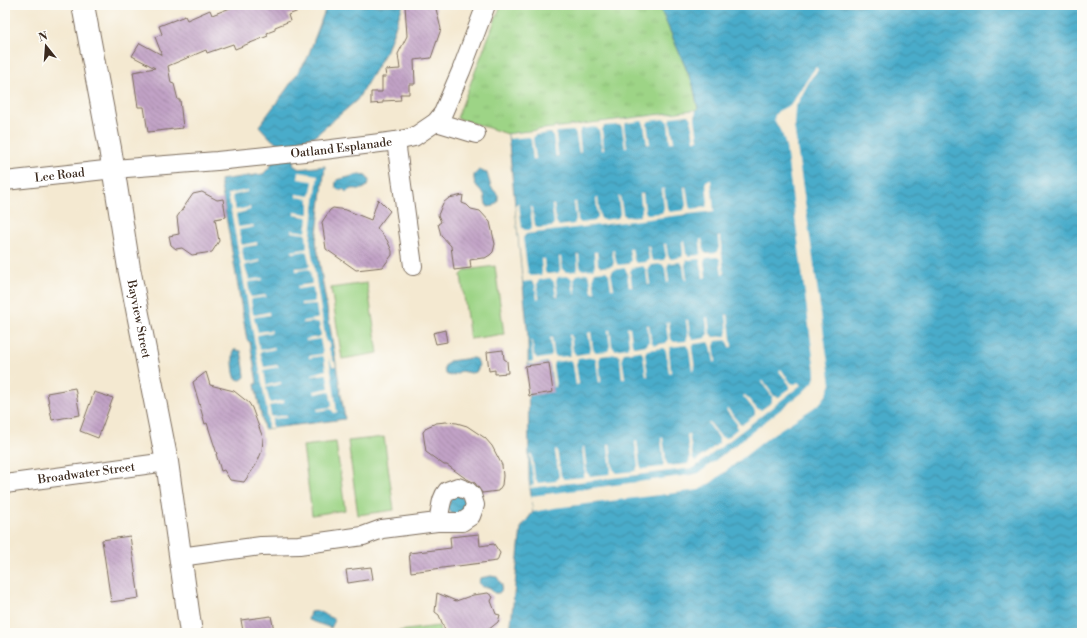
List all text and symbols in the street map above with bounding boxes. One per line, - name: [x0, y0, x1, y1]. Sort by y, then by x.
- north arrow: [26, 26, 66, 66]
- text: N: [37, 29, 50, 45]
- street label: Oatland Esplanade: [290, 135, 393, 161]
- street label: Lee Road: [34, 165, 86, 186]
- street label: Bayview Street: [123, 278, 154, 360]
- street label: Broadwater Street: [36, 459, 137, 488]

